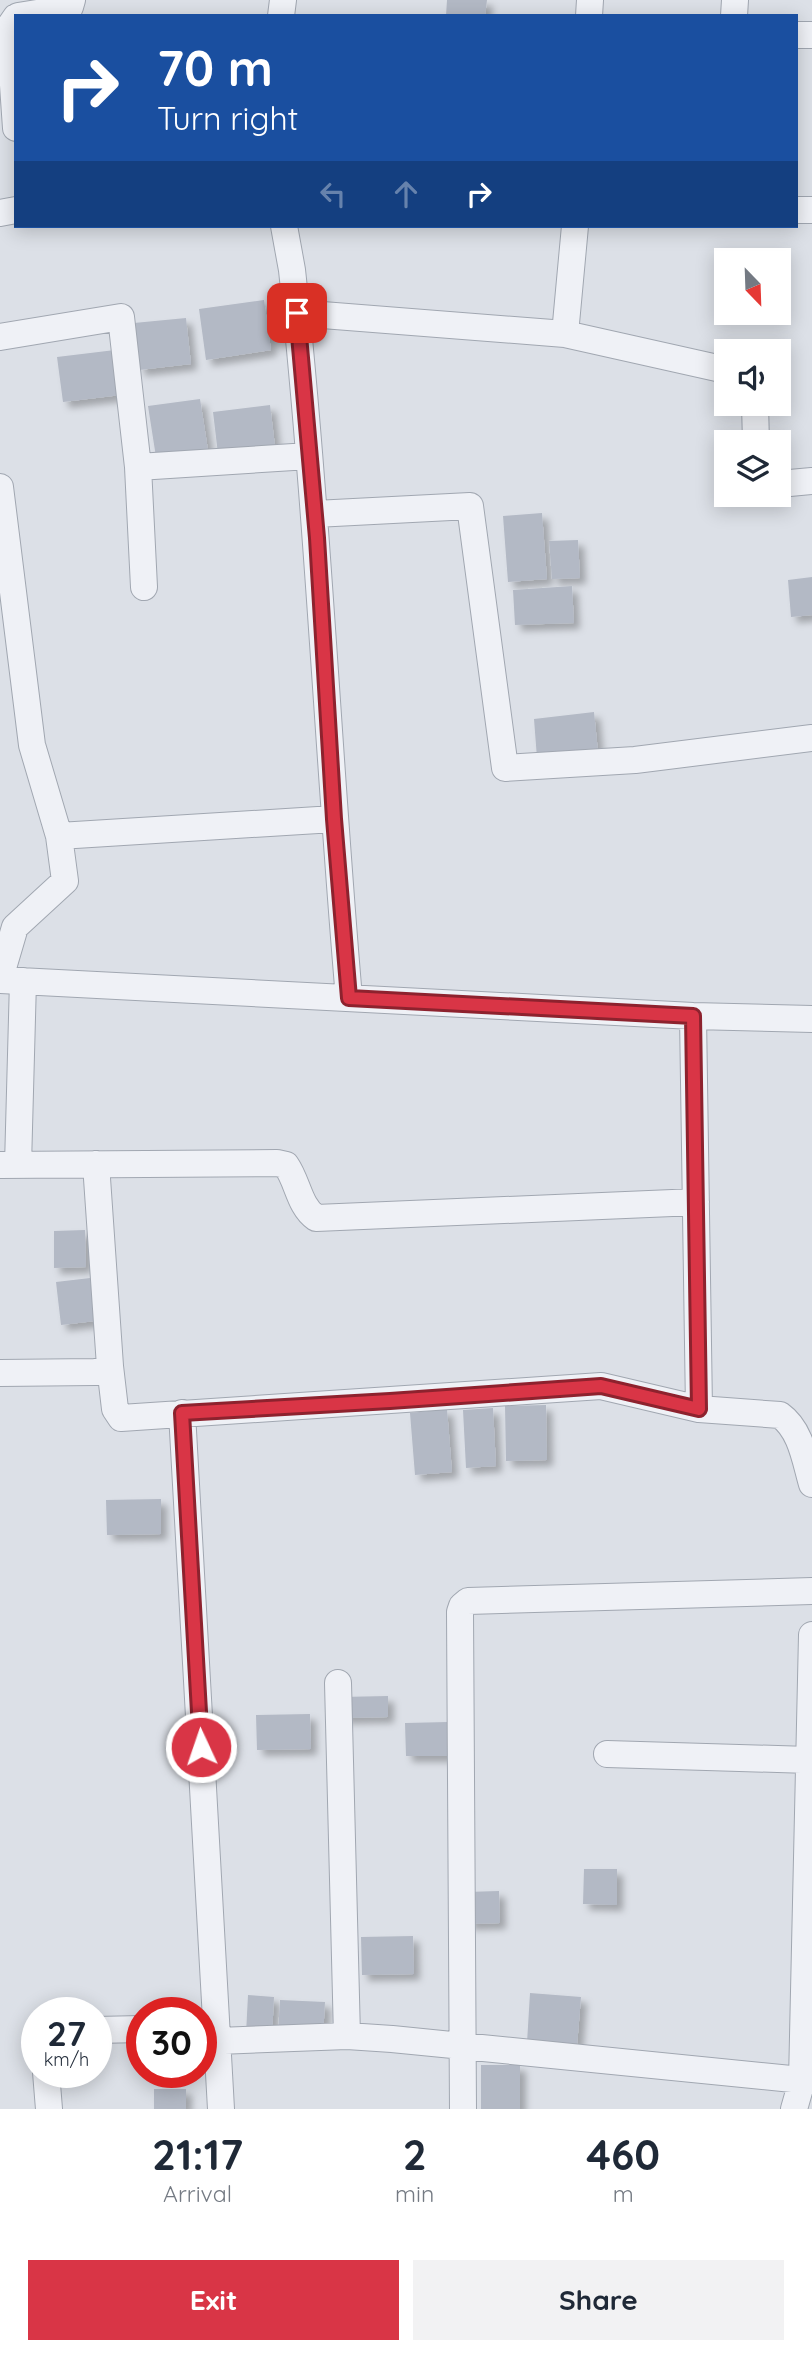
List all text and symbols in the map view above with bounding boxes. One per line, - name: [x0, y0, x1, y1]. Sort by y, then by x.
- text: 70 m: [157, 37, 273, 98]
- icon: right: [42, 42, 133, 133]
- text: Turn right: [157, 98, 298, 138]
- icon: left: [314, 175, 352, 213]
- icon: ahead: [387, 175, 425, 213]
- icon: right: [460, 175, 498, 213]
- north arrow: [714, 248, 791, 326]
- map controls: [714, 248, 791, 507]
- pin: [267, 283, 327, 343]
- icon: arrive: [278, 294, 316, 332]
- button: sound: [714, 339, 791, 416]
- button: layers: [714, 430, 791, 507]
- position arrow: [164, 1710, 238, 1784]
- speed limit sign: 30: [126, 1997, 217, 2088]
- text: 27: [47, 2011, 86, 2055]
- text: km/h: [44, 2048, 89, 2071]
- text: 21:17: [152, 2128, 243, 2181]
- text: 2: [403, 2128, 427, 2181]
- text: 460: [586, 2128, 660, 2181]
- text: Arrival: [163, 2179, 232, 2208]
- text: min: [395, 2179, 434, 2208]
- text: m: [613, 2179, 634, 2208]
- button: Exit: [28, 2260, 399, 2340]
- button: Share: [413, 2260, 784, 2340]

